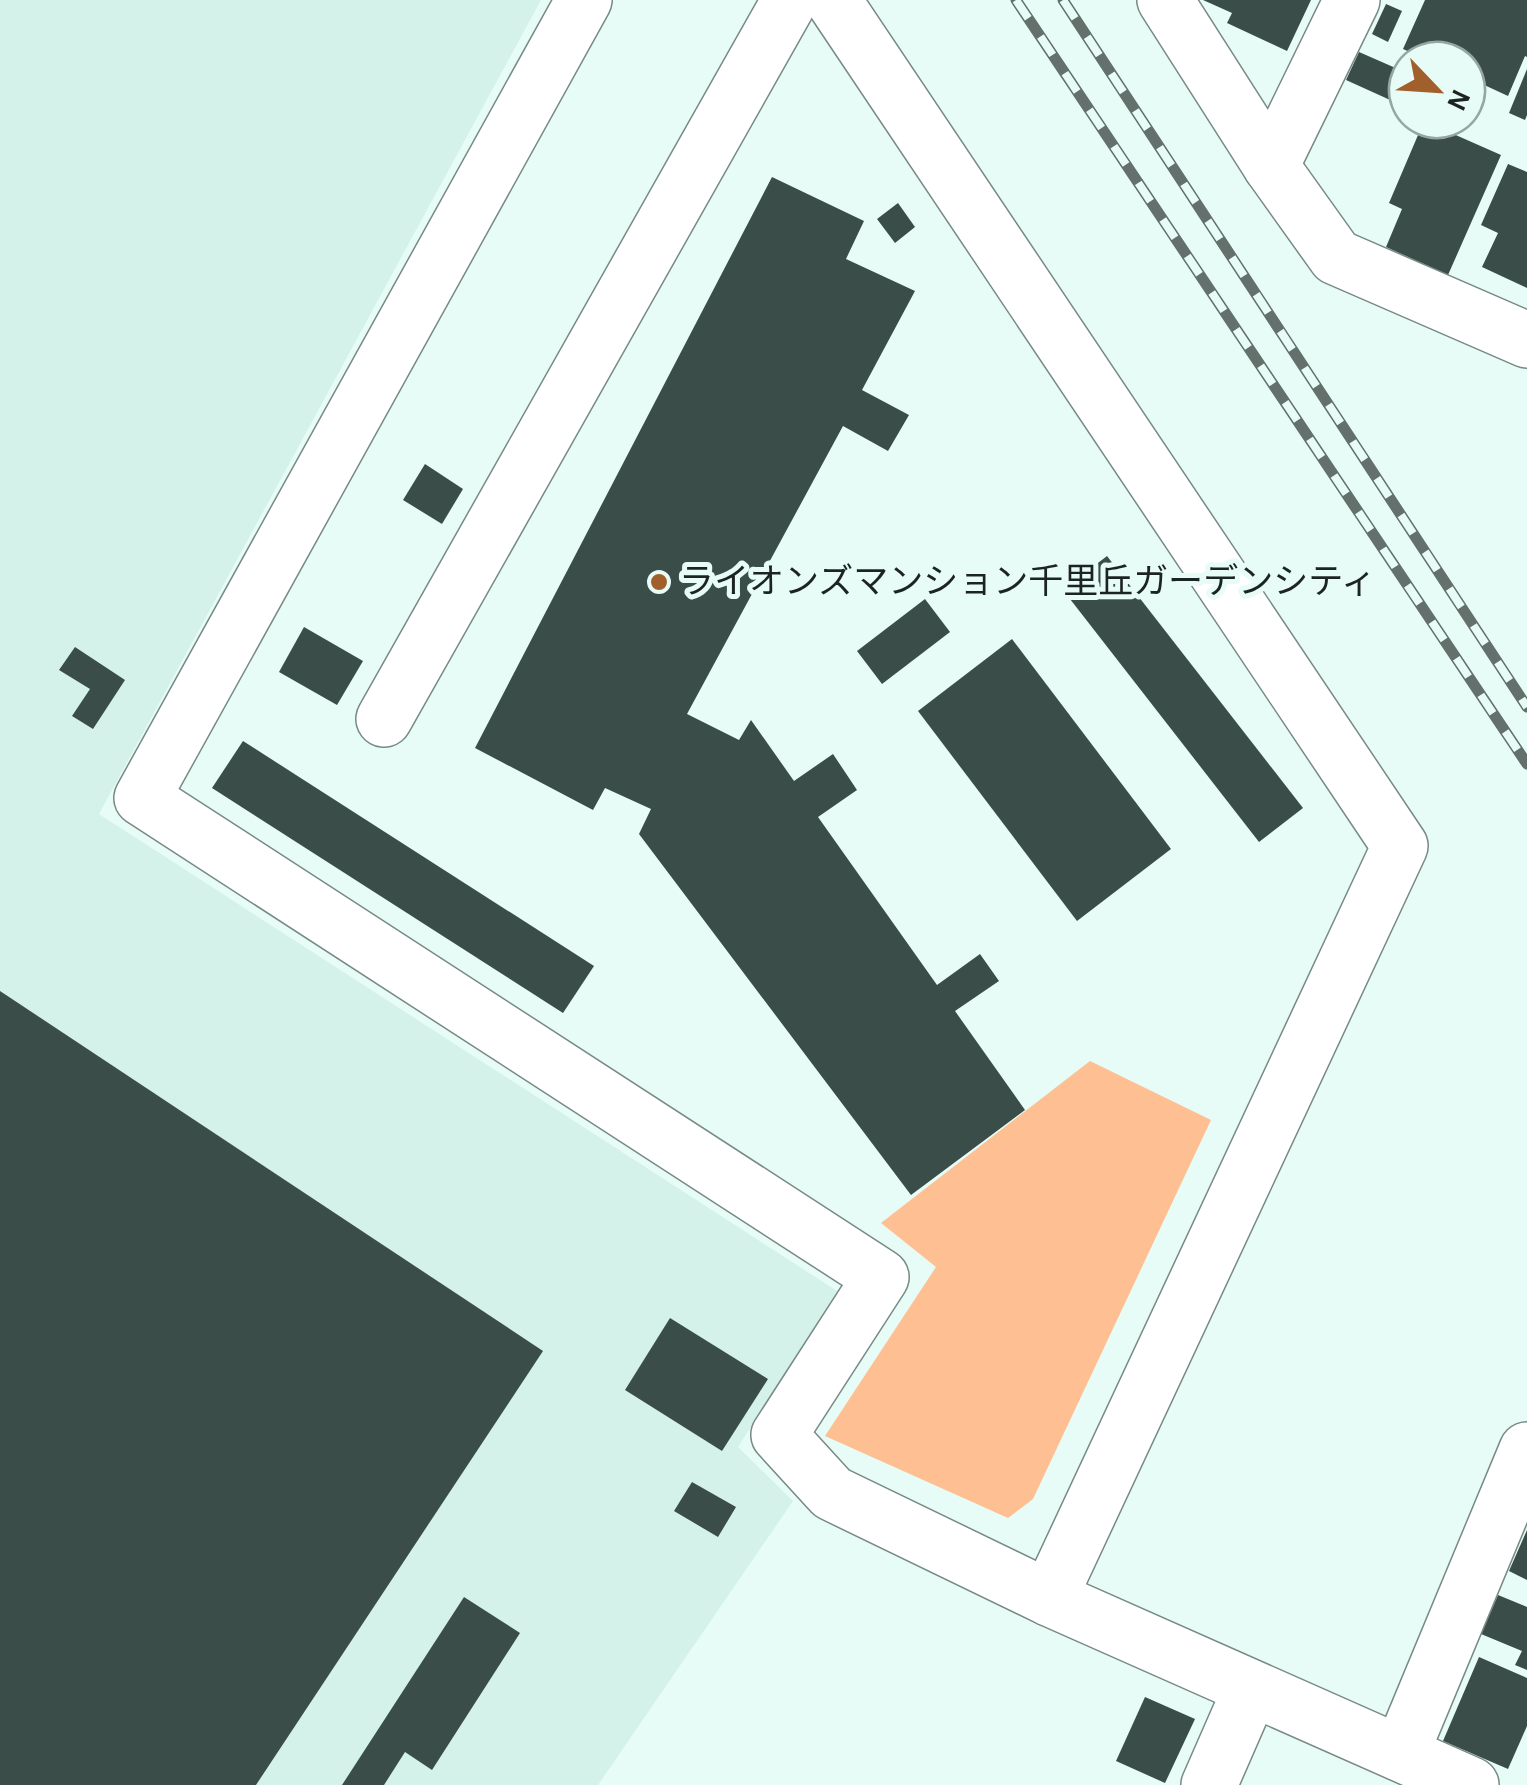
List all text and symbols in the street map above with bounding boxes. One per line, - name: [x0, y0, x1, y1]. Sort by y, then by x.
- north arrow: [1387, 40, 1487, 140]
- text: N: [1441, 85, 1475, 114]
- place label: ライオンズマンション千里丘ガーデンシティ: [679, 562, 1376, 600]
- marker: ライオンズマンション千里丘ガーデンシティ: [648, 571, 670, 593]

